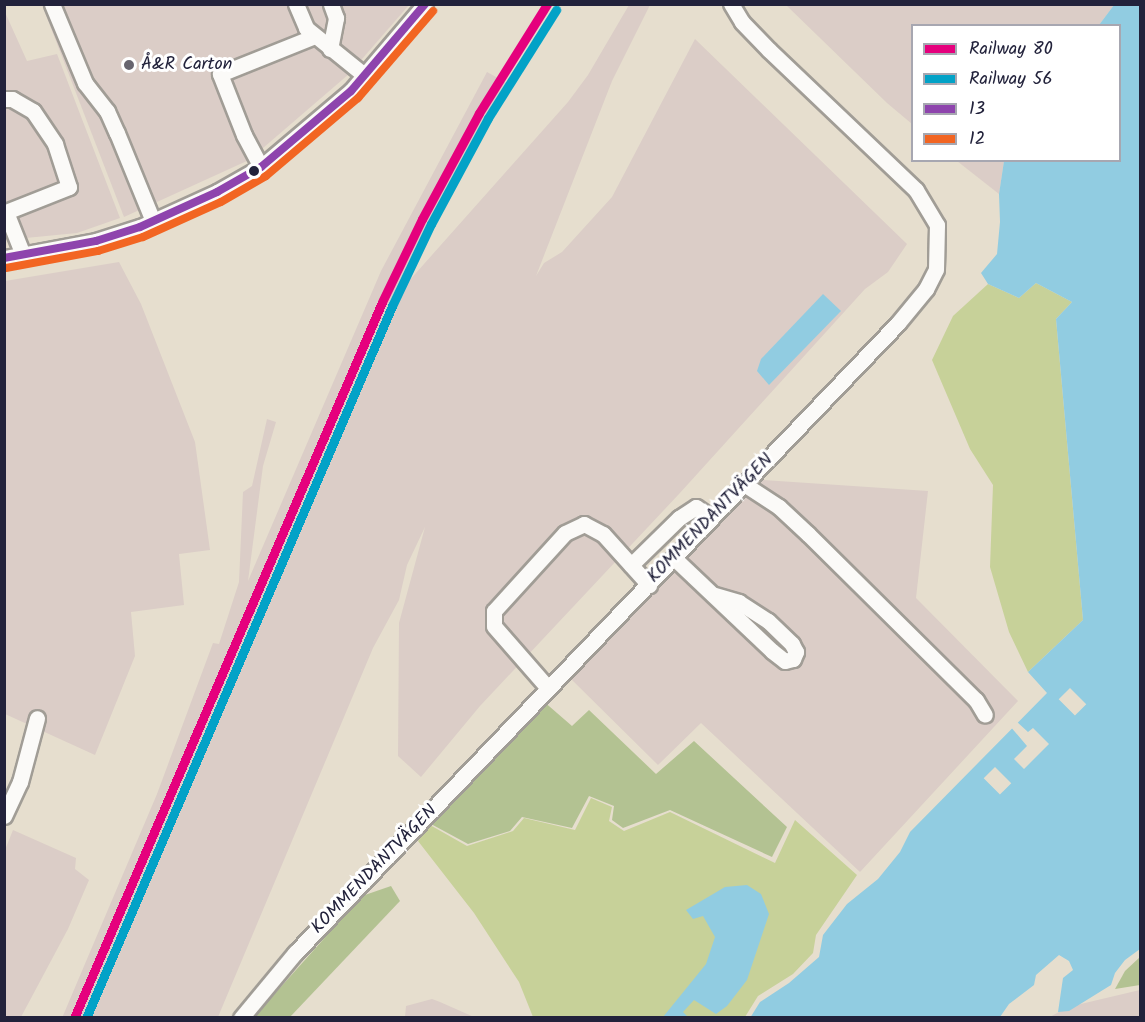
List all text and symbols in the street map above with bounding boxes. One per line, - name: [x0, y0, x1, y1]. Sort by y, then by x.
- legend: [911, 24, 1121, 162]
- text: Railway 80: [969, 35, 1053, 64]
- place label: Å&R Carton: [141, 54, 232, 76]
- marker: Å&R Carton: [122, 58, 136, 72]
- text: Railway 56: [969, 65, 1053, 94]
- text: 13: [969, 95, 985, 124]
- text: 12: [969, 125, 985, 154]
- unlabelled marker: [248, 165, 260, 177]
- street label: KOMMENDANTVÄGEN: [644, 450, 778, 588]
- street label: KOMMENDANTVÄGEN: [308, 801, 442, 939]

